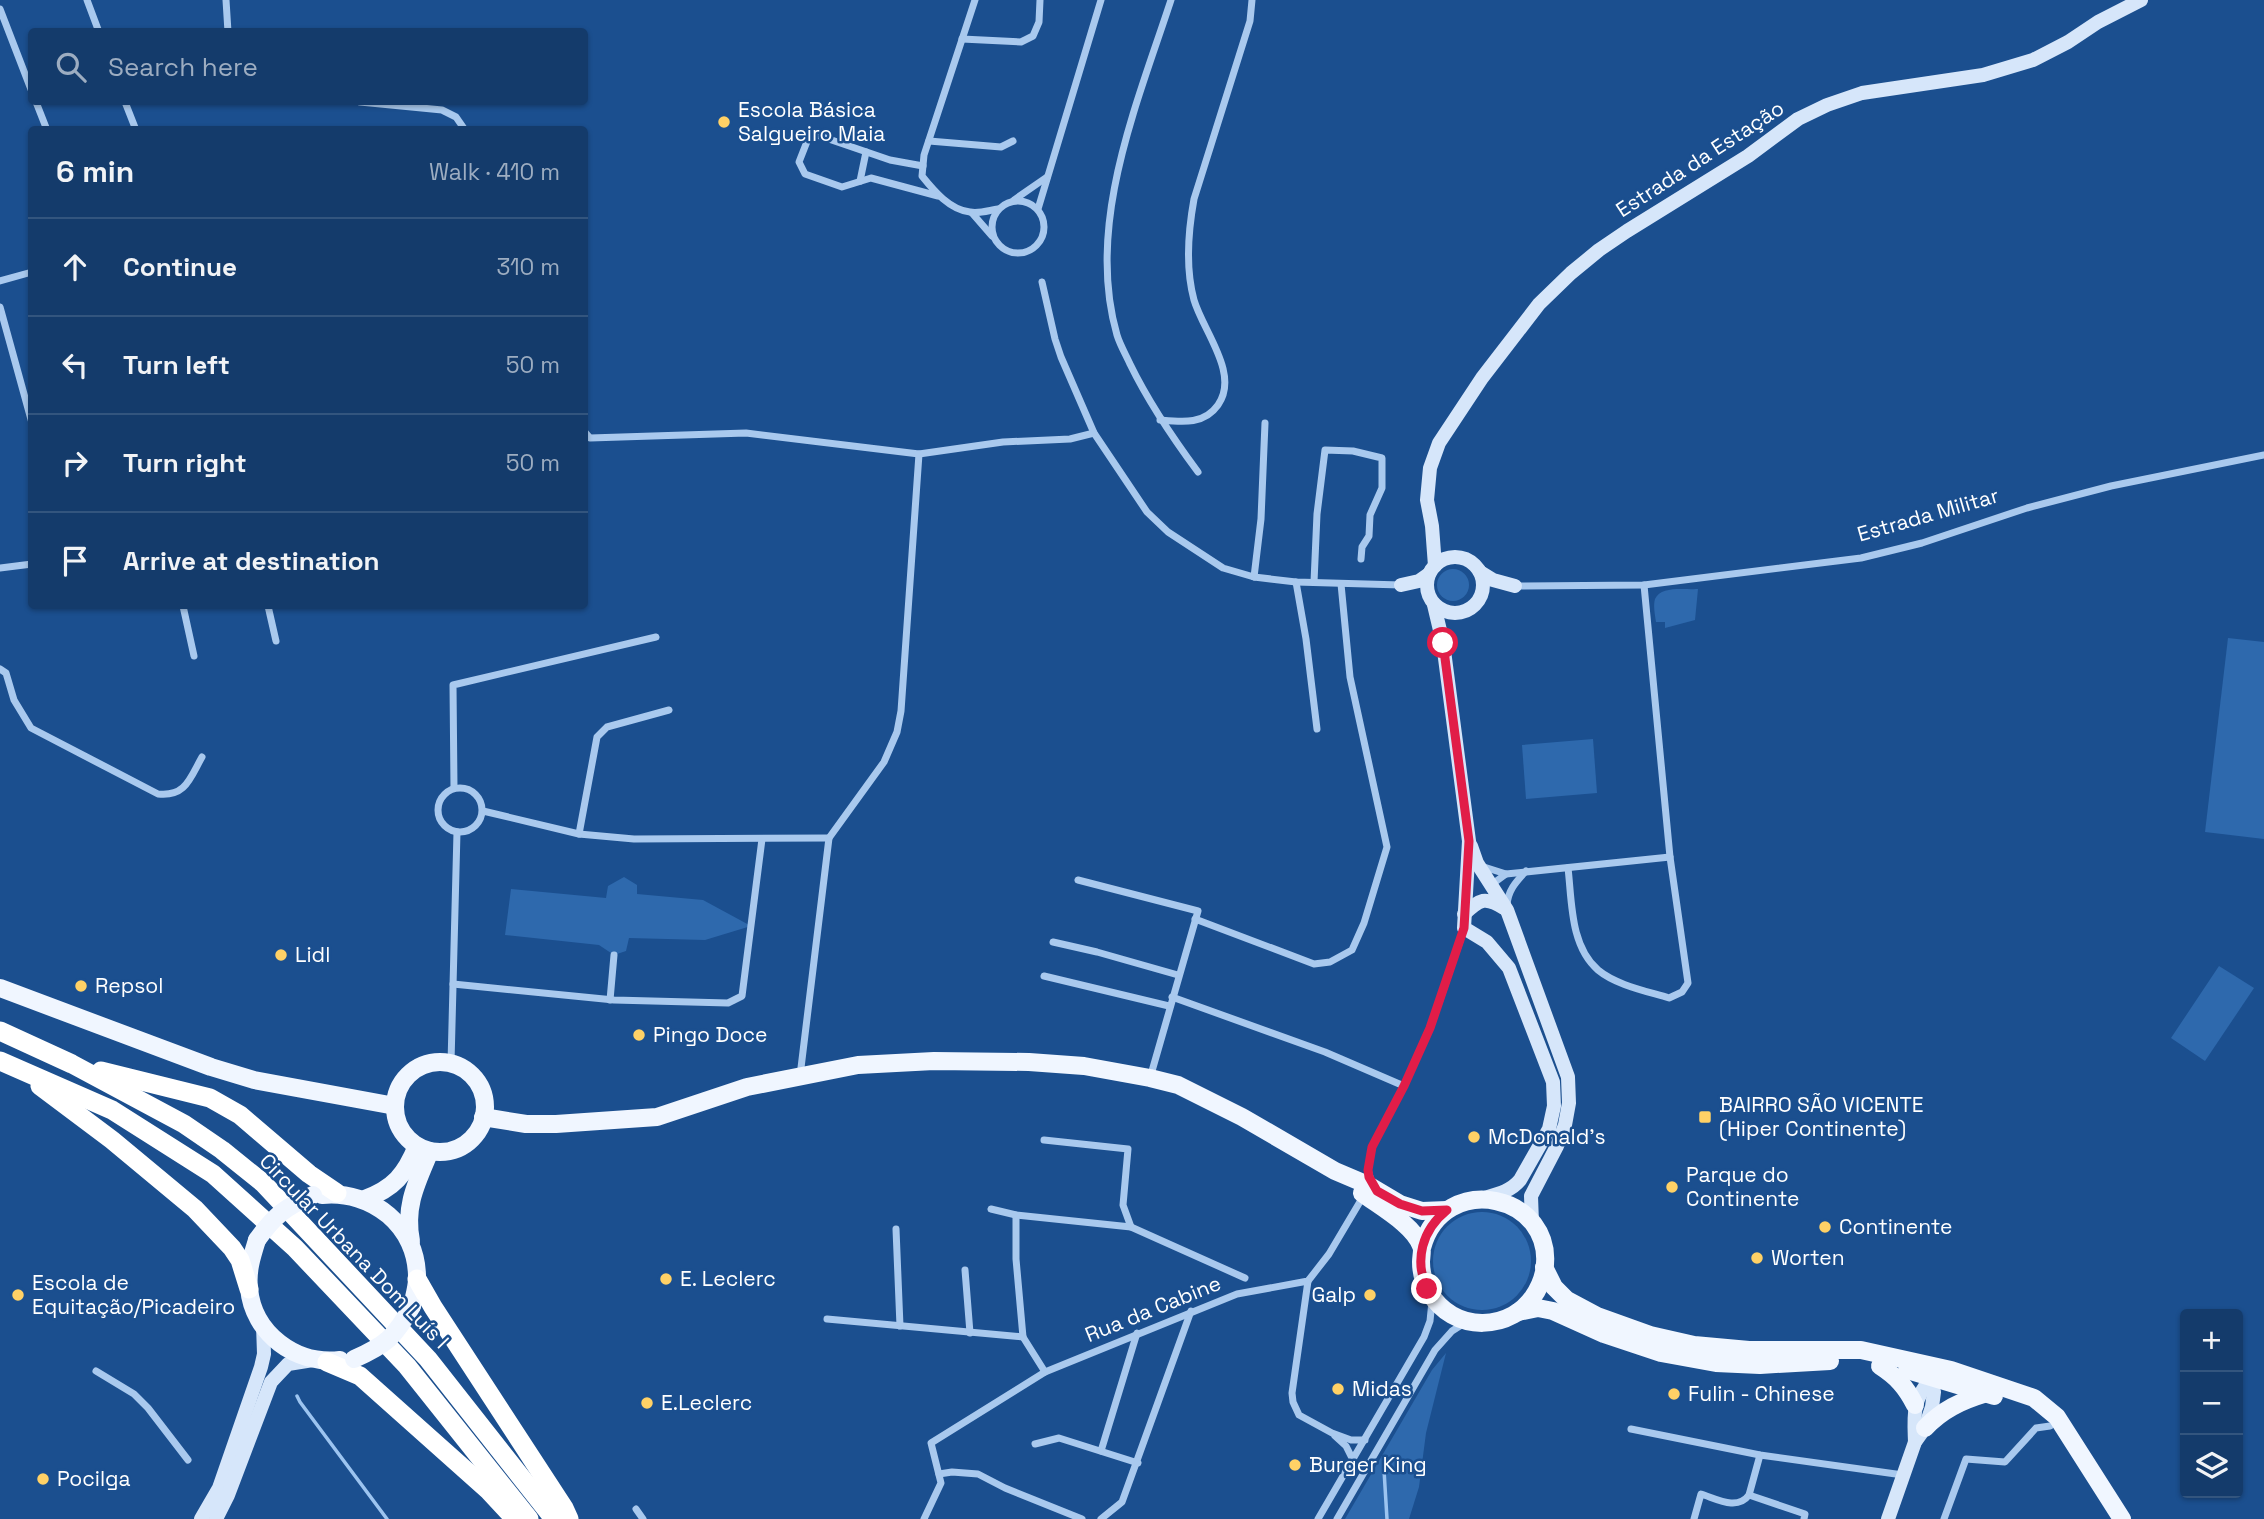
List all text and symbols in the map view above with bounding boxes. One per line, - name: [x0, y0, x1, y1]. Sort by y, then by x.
- search box: [28, 28, 588, 105]
- icon: search: [52, 48, 90, 86]
- text: Search here: [108, 50, 258, 84]
- street label: Estrada da Estação: [1611, 94, 1789, 223]
- place label: Escola Básica Salgueiro Maia: [738, 96, 885, 147]
- marker: Escola Básica Salgueiro Maia: [716, 114, 732, 130]
- text: 6 min: [56, 152, 134, 191]
- text: Walk · 410 m: [429, 157, 560, 187]
- icon: ahead: [56, 248, 94, 286]
- text: Continue: [123, 250, 237, 284]
- text: 310 m: [496, 252, 560, 282]
- icon: left: [56, 346, 94, 384]
- text: Turn left: [123, 348, 230, 382]
- text: 50 m: [506, 350, 560, 380]
- icon: right: [56, 444, 94, 482]
- text: Turn right: [123, 446, 247, 480]
- text: 50 m: [506, 448, 560, 478]
- street label: Estrada Militar: [1854, 481, 2002, 548]
- icon: arrive: [56, 542, 94, 580]
- text: Arrive at destination: [123, 544, 380, 578]
- route start: [1427, 627, 1458, 658]
- place label: Lidl: [295, 941, 330, 968]
- marker: Lidl: [273, 947, 289, 963]
- place label: Repsol: [95, 972, 163, 999]
- marker: Repsol: [73, 978, 89, 994]
- place label: Pingo Doce: [653, 1021, 767, 1048]
- marker: Pingo Doce: [631, 1027, 647, 1043]
- place label: BAIRRO SÃO VICENTE (Hiper Continente): [1719, 1091, 1924, 1142]
- marker: BAIRRO SÃO VICENTE (Hiper Continente): [1697, 1109, 1713, 1125]
- place label: McDonald's: [1488, 1123, 1606, 1150]
- marker: McDonald's: [1466, 1129, 1482, 1145]
- street label: Circular Urbana Dom Luís I: [254, 1147, 455, 1354]
- place label: Parque do Continente: [1686, 1161, 1799, 1212]
- marker: Parque do Continente: [1664, 1179, 1680, 1195]
- place label: Continente: [1839, 1213, 1952, 1240]
- marker: Continente: [1817, 1219, 1833, 1235]
- place label: Worten: [1771, 1244, 1845, 1271]
- marker: Worten: [1749, 1250, 1765, 1266]
- place label: E. Leclerc: [680, 1265, 776, 1292]
- place label: Escola de Equitação/Picadeiro: [32, 1269, 235, 1320]
- street label: Rua da Cabine: [1081, 1269, 1225, 1348]
- marker: E. Leclerc: [658, 1271, 674, 1287]
- route end: [1411, 1273, 1442, 1304]
- place label: Galp: [1311, 1281, 1356, 1308]
- marker: Escola de Equitação/Picadeiro: [10, 1287, 26, 1303]
- marker: Galp: [1362, 1287, 1378, 1303]
- map controls: [2180, 1309, 2243, 1498]
- button: +: [2180, 1309, 2243, 1372]
- button: −: [2180, 1372, 2243, 1435]
- place label: Midas: [1352, 1375, 1412, 1402]
- place label: Fulin - Chinese: [1688, 1380, 1835, 1407]
- marker: Midas: [1330, 1381, 1346, 1397]
- marker: Fulin - Chinese: [1666, 1386, 1682, 1402]
- place label: E.Leclerc: [661, 1389, 752, 1416]
- marker: E.Leclerc: [639, 1395, 655, 1411]
- button: layers: [2180, 1435, 2243, 1498]
- place label: Burger King: [1309, 1451, 1427, 1478]
- marker: Burger King: [1287, 1457, 1303, 1473]
- place label: Pocilga: [57, 1465, 131, 1492]
- marker: Pocilga: [35, 1471, 51, 1487]

